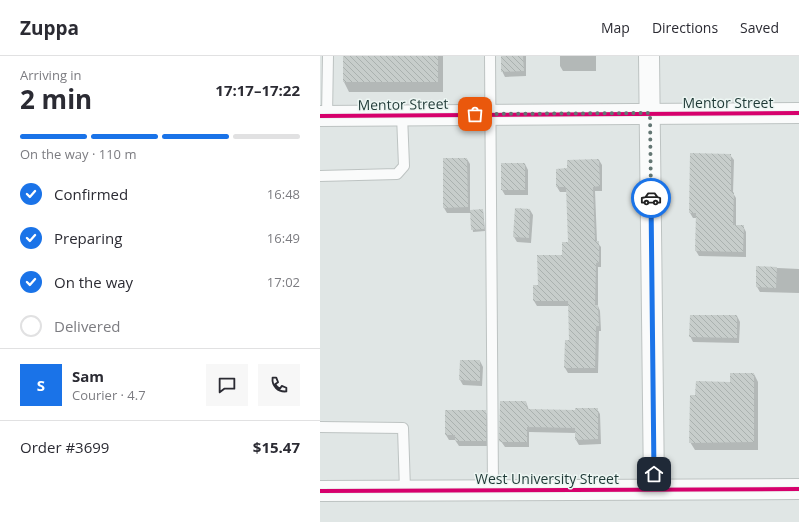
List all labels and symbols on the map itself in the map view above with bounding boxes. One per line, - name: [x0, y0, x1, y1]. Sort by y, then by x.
- street label: Mentor Street: [683, 93, 773, 112]
- street label: Mentor Street: [357, 94, 449, 114]
- pin: [458, 97, 492, 131]
- courier: [631, 178, 671, 218]
- pin: [637, 457, 671, 491]
- street label: West University Street: [475, 469, 619, 488]

